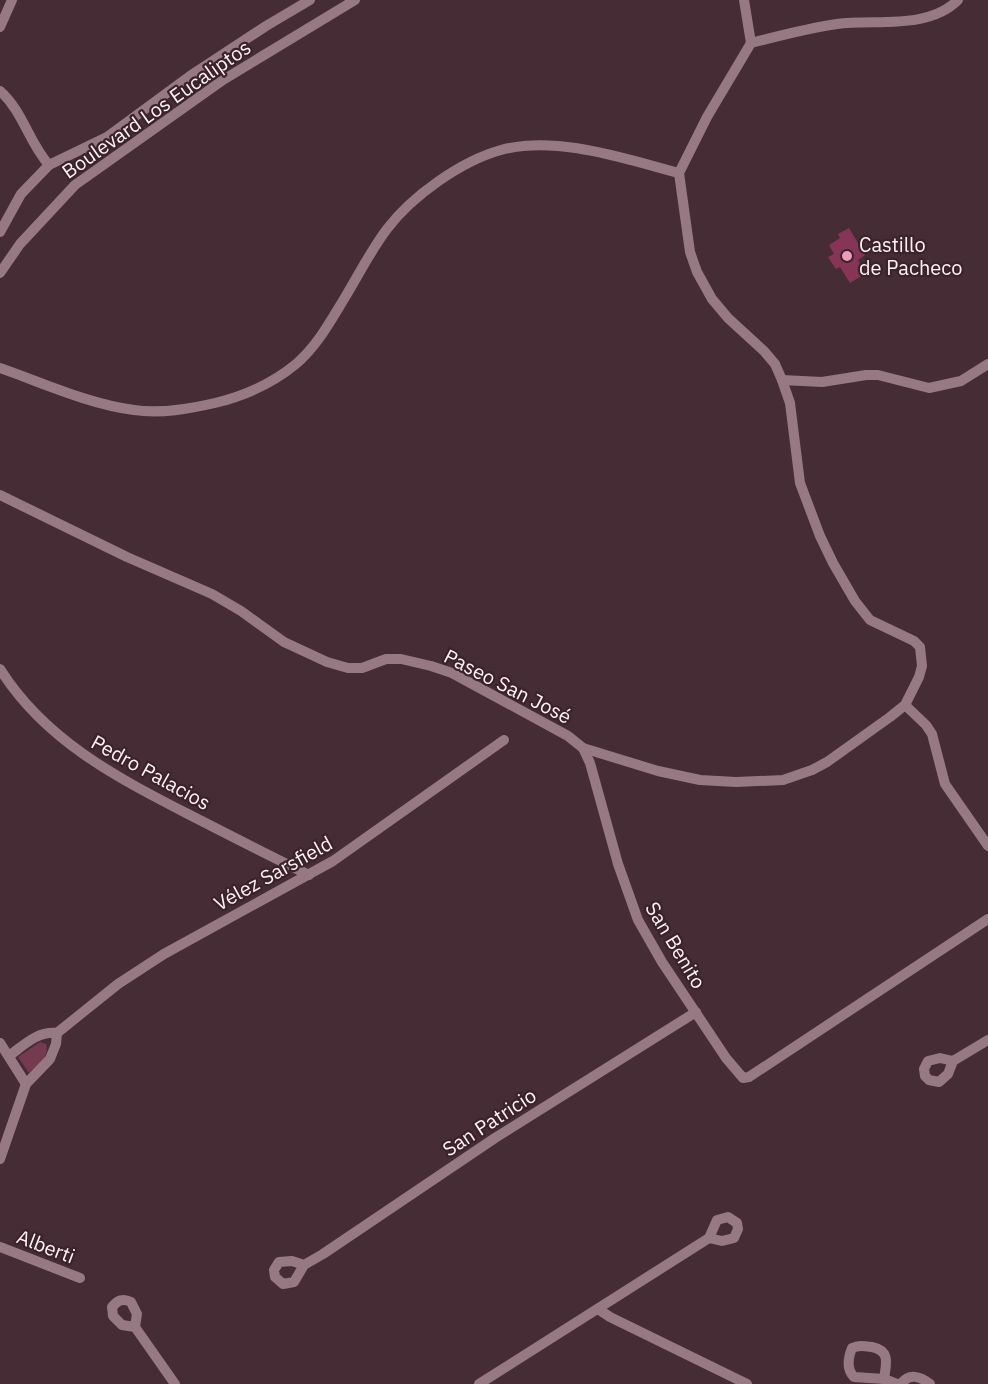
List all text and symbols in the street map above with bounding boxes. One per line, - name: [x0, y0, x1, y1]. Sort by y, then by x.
- street label: Boulevard Los Eucaliptos: [56, 33, 256, 185]
- place label: Castillo de Pacheco: [859, 231, 962, 281]
- marker: Castillo de Pacheco: [840, 249, 854, 263]
- street label: Paseo San José: [440, 642, 576, 730]
- street label: Pedro Palacios: [87, 728, 215, 816]
- street label: Vélez Sarsfield: [209, 829, 337, 917]
- street label: San Benito: [639, 897, 713, 993]
- street label: San Patricio: [437, 1082, 541, 1162]
- street label: Alberti: [13, 1223, 79, 1269]

